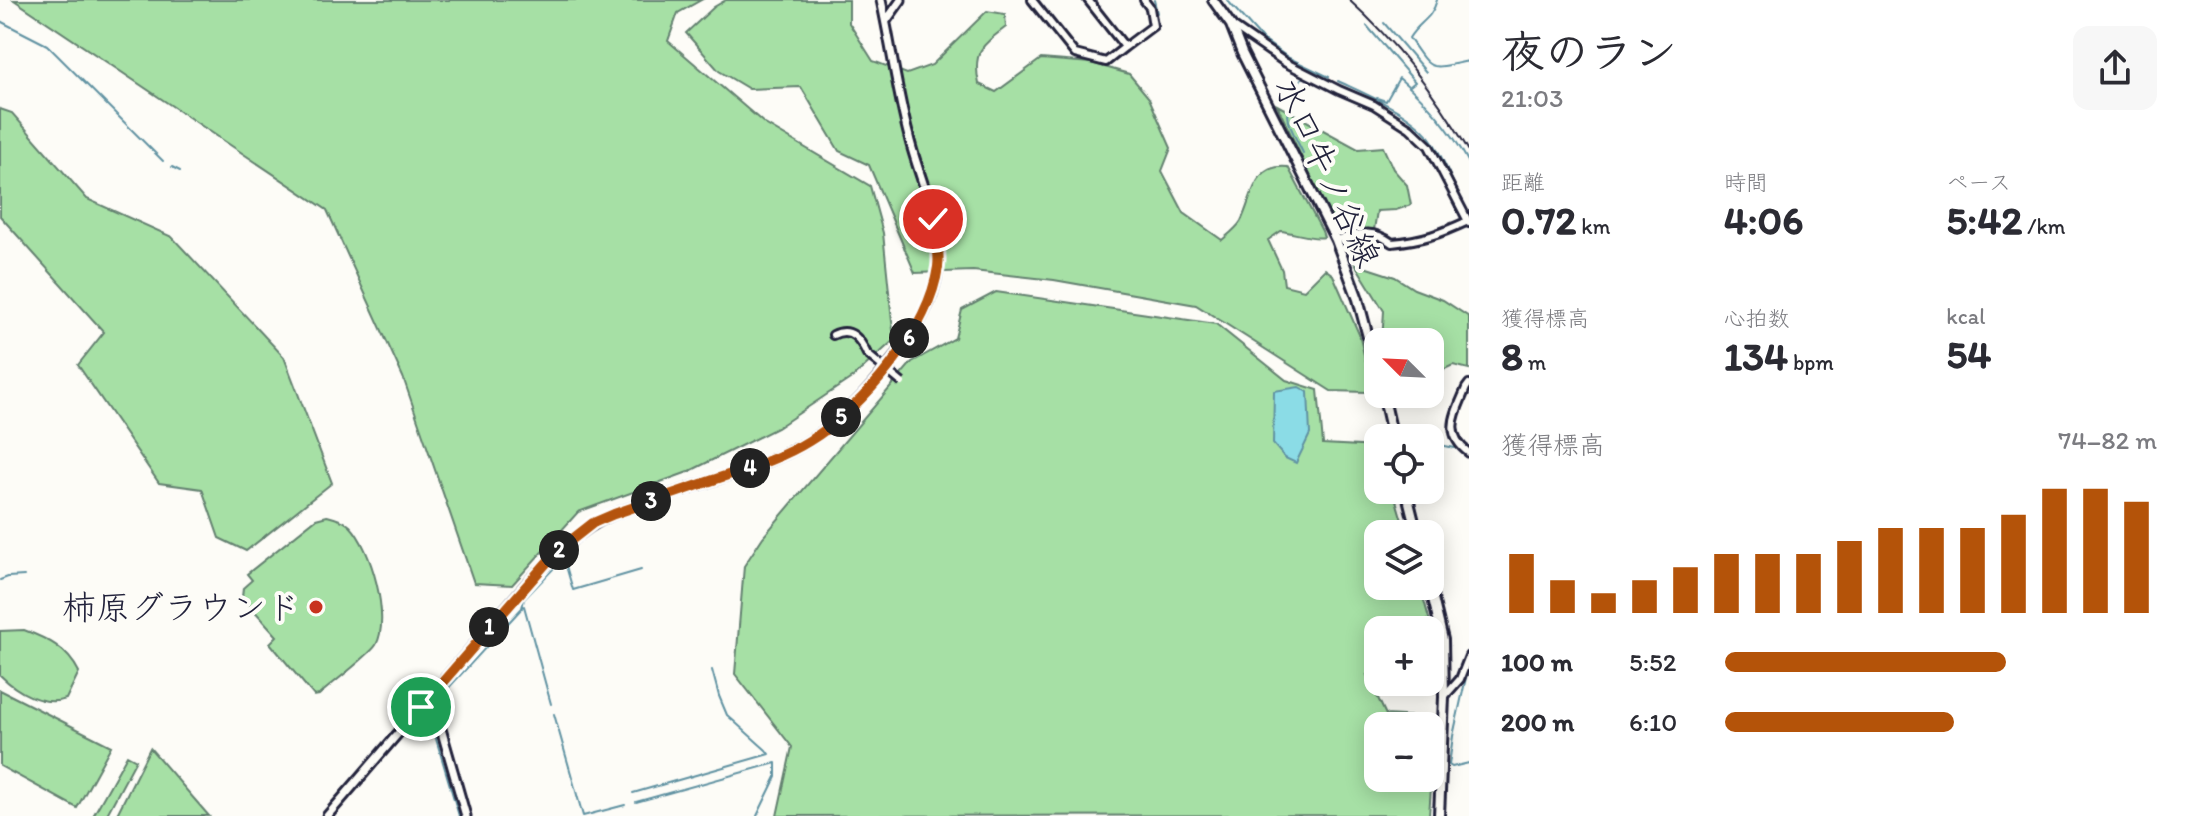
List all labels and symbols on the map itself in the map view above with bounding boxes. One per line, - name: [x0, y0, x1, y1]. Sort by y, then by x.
- street label: 水口牛ノ谷線: [1266, 71, 1389, 273]
- pin: [899, 185, 967, 253]
- pin: 6: [889, 318, 929, 358]
- north arrow: [1364, 328, 1444, 408]
- pin: 5: [821, 397, 861, 437]
- pin: 4: [730, 448, 770, 488]
- pin: 3: [631, 481, 671, 521]
- pin: 2: [539, 530, 579, 570]
- place label: 柿原グラウンド: [62, 587, 300, 628]
- marker: 柿原グラウンド: [307, 598, 325, 616]
- pin: 1: [469, 607, 509, 647]
- pin: [387, 673, 455, 741]

